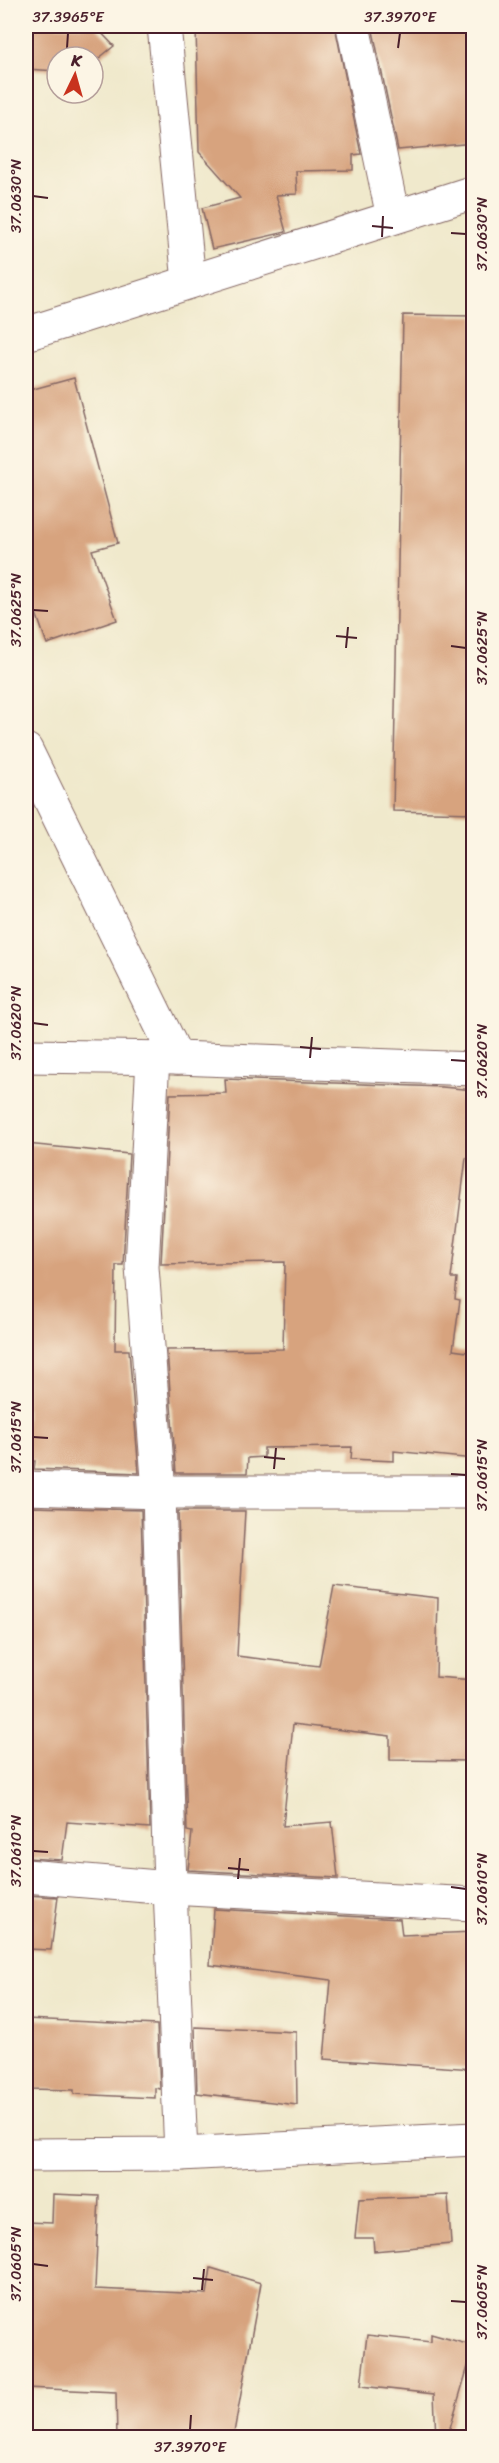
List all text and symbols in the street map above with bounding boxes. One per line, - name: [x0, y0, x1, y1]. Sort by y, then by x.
- text: 37.3965°E: [32, 4, 105, 30]
- text: 37.3970°E: [364, 4, 437, 30]
- north arrow: [45, 45, 105, 105]
- text: K: [69, 46, 84, 76]
- text: 37.0630°N: [3, 158, 29, 233]
- text: 37.0630°N: [469, 196, 495, 271]
- text: 37.0625°N: [3, 572, 29, 647]
- text: 37.0625°N: [469, 610, 495, 685]
- text: 37.0620°N: [3, 985, 29, 1060]
- text: 37.0620°N: [469, 1023, 495, 1098]
- text: 37.0615°N: [3, 1401, 29, 1473]
- text: 37.0615°N: [469, 1439, 495, 1511]
- text: 37.0610°N: [3, 1814, 29, 1887]
- text: 37.0610°N: [469, 1852, 495, 1925]
- text: 37.0605°N: [3, 2226, 29, 2301]
- text: 37.0605°N: [469, 2264, 495, 2339]
- text: 37.3970°E: [154, 2434, 227, 2460]

